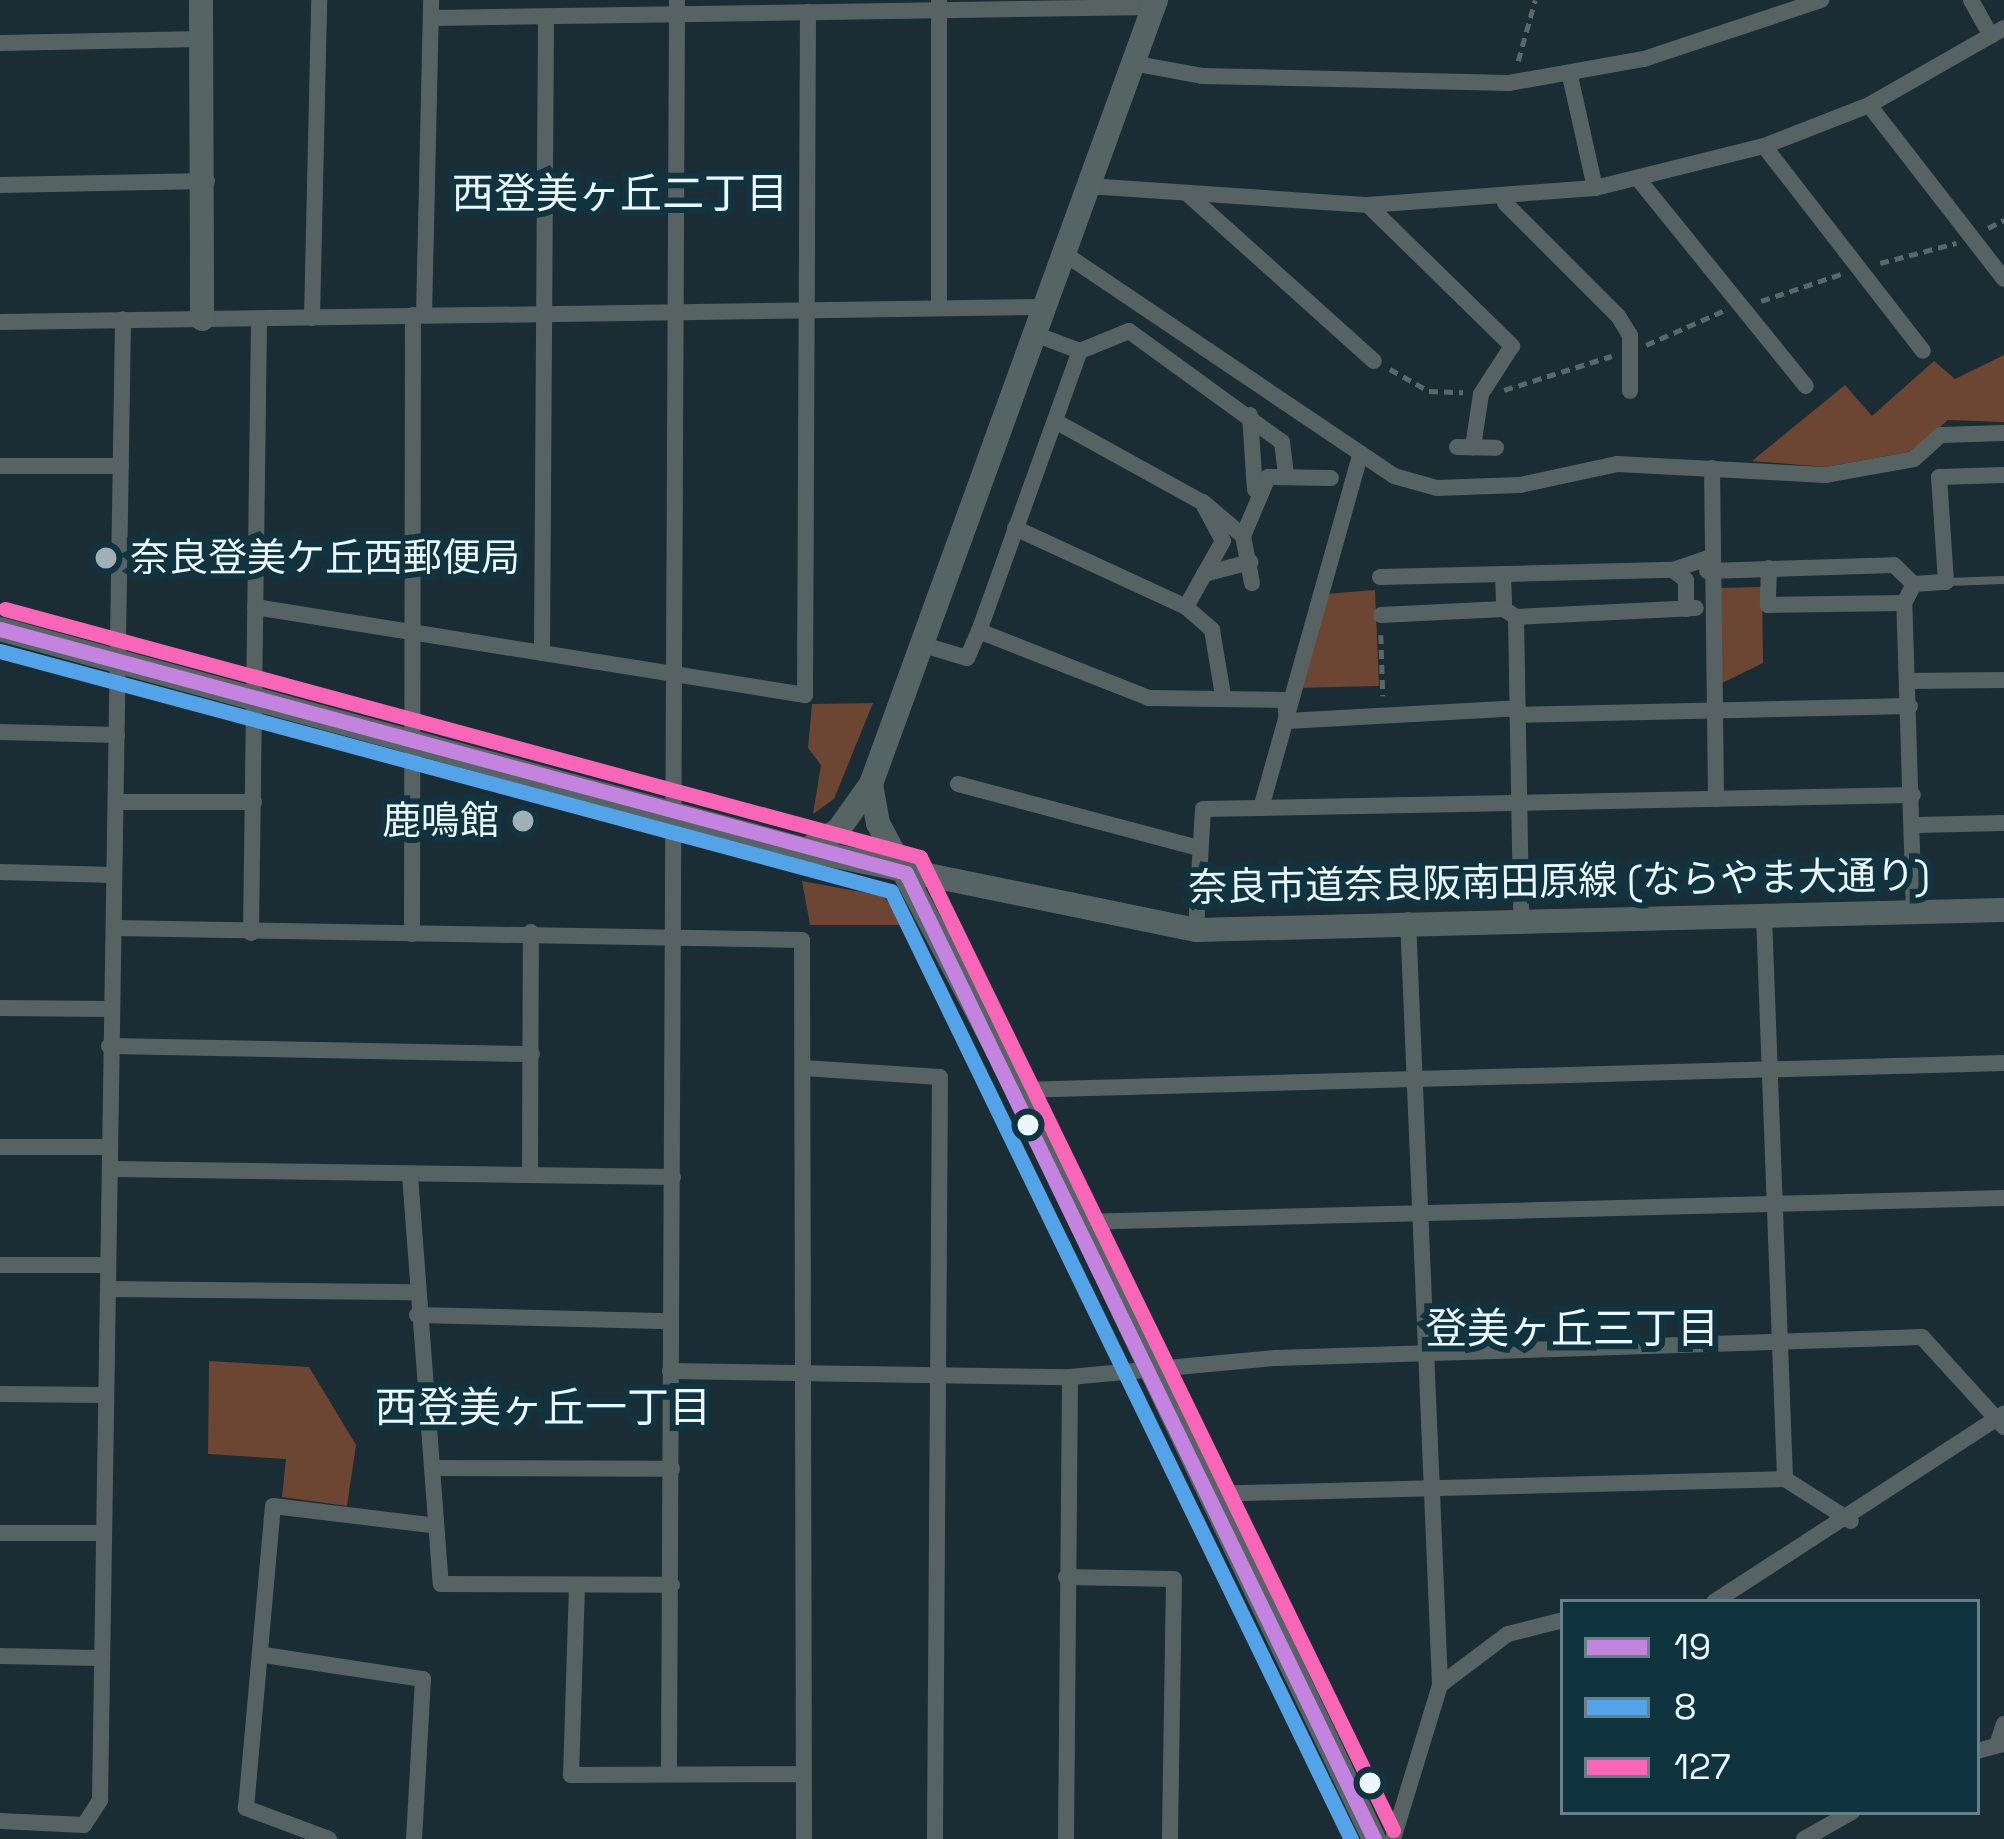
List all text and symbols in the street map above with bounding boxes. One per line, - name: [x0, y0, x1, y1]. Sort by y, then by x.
- district label: 西登美ヶ丘二丁目: [452, 169, 788, 219]
- place label: 奈良登美ケ丘西郵便局: [130, 535, 520, 581]
- marker: 奈良登美ケ丘西郵便局: [93, 545, 119, 571]
- place label: 鹿鳴館: [382, 798, 499, 844]
- marker: 鹿鳴館: [510, 808, 536, 834]
- street label: 奈良市道奈良阪南田原線 (ならやま大通り): [1188, 852, 1930, 912]
- unlabelled marker: [1017, 1114, 1039, 1136]
- district label: 登美ヶ丘三丁目: [1425, 1304, 1719, 1354]
- district label: 西登美ヶ丘一丁目: [375, 1383, 711, 1433]
- legend: [1560, 1599, 1980, 1815]
- text: 19: [1674, 1624, 1711, 1670]
- text: 8: [1674, 1684, 1696, 1730]
- text: 127: [1674, 1744, 1731, 1790]
- unlabelled marker: [1359, 1772, 1381, 1794]

